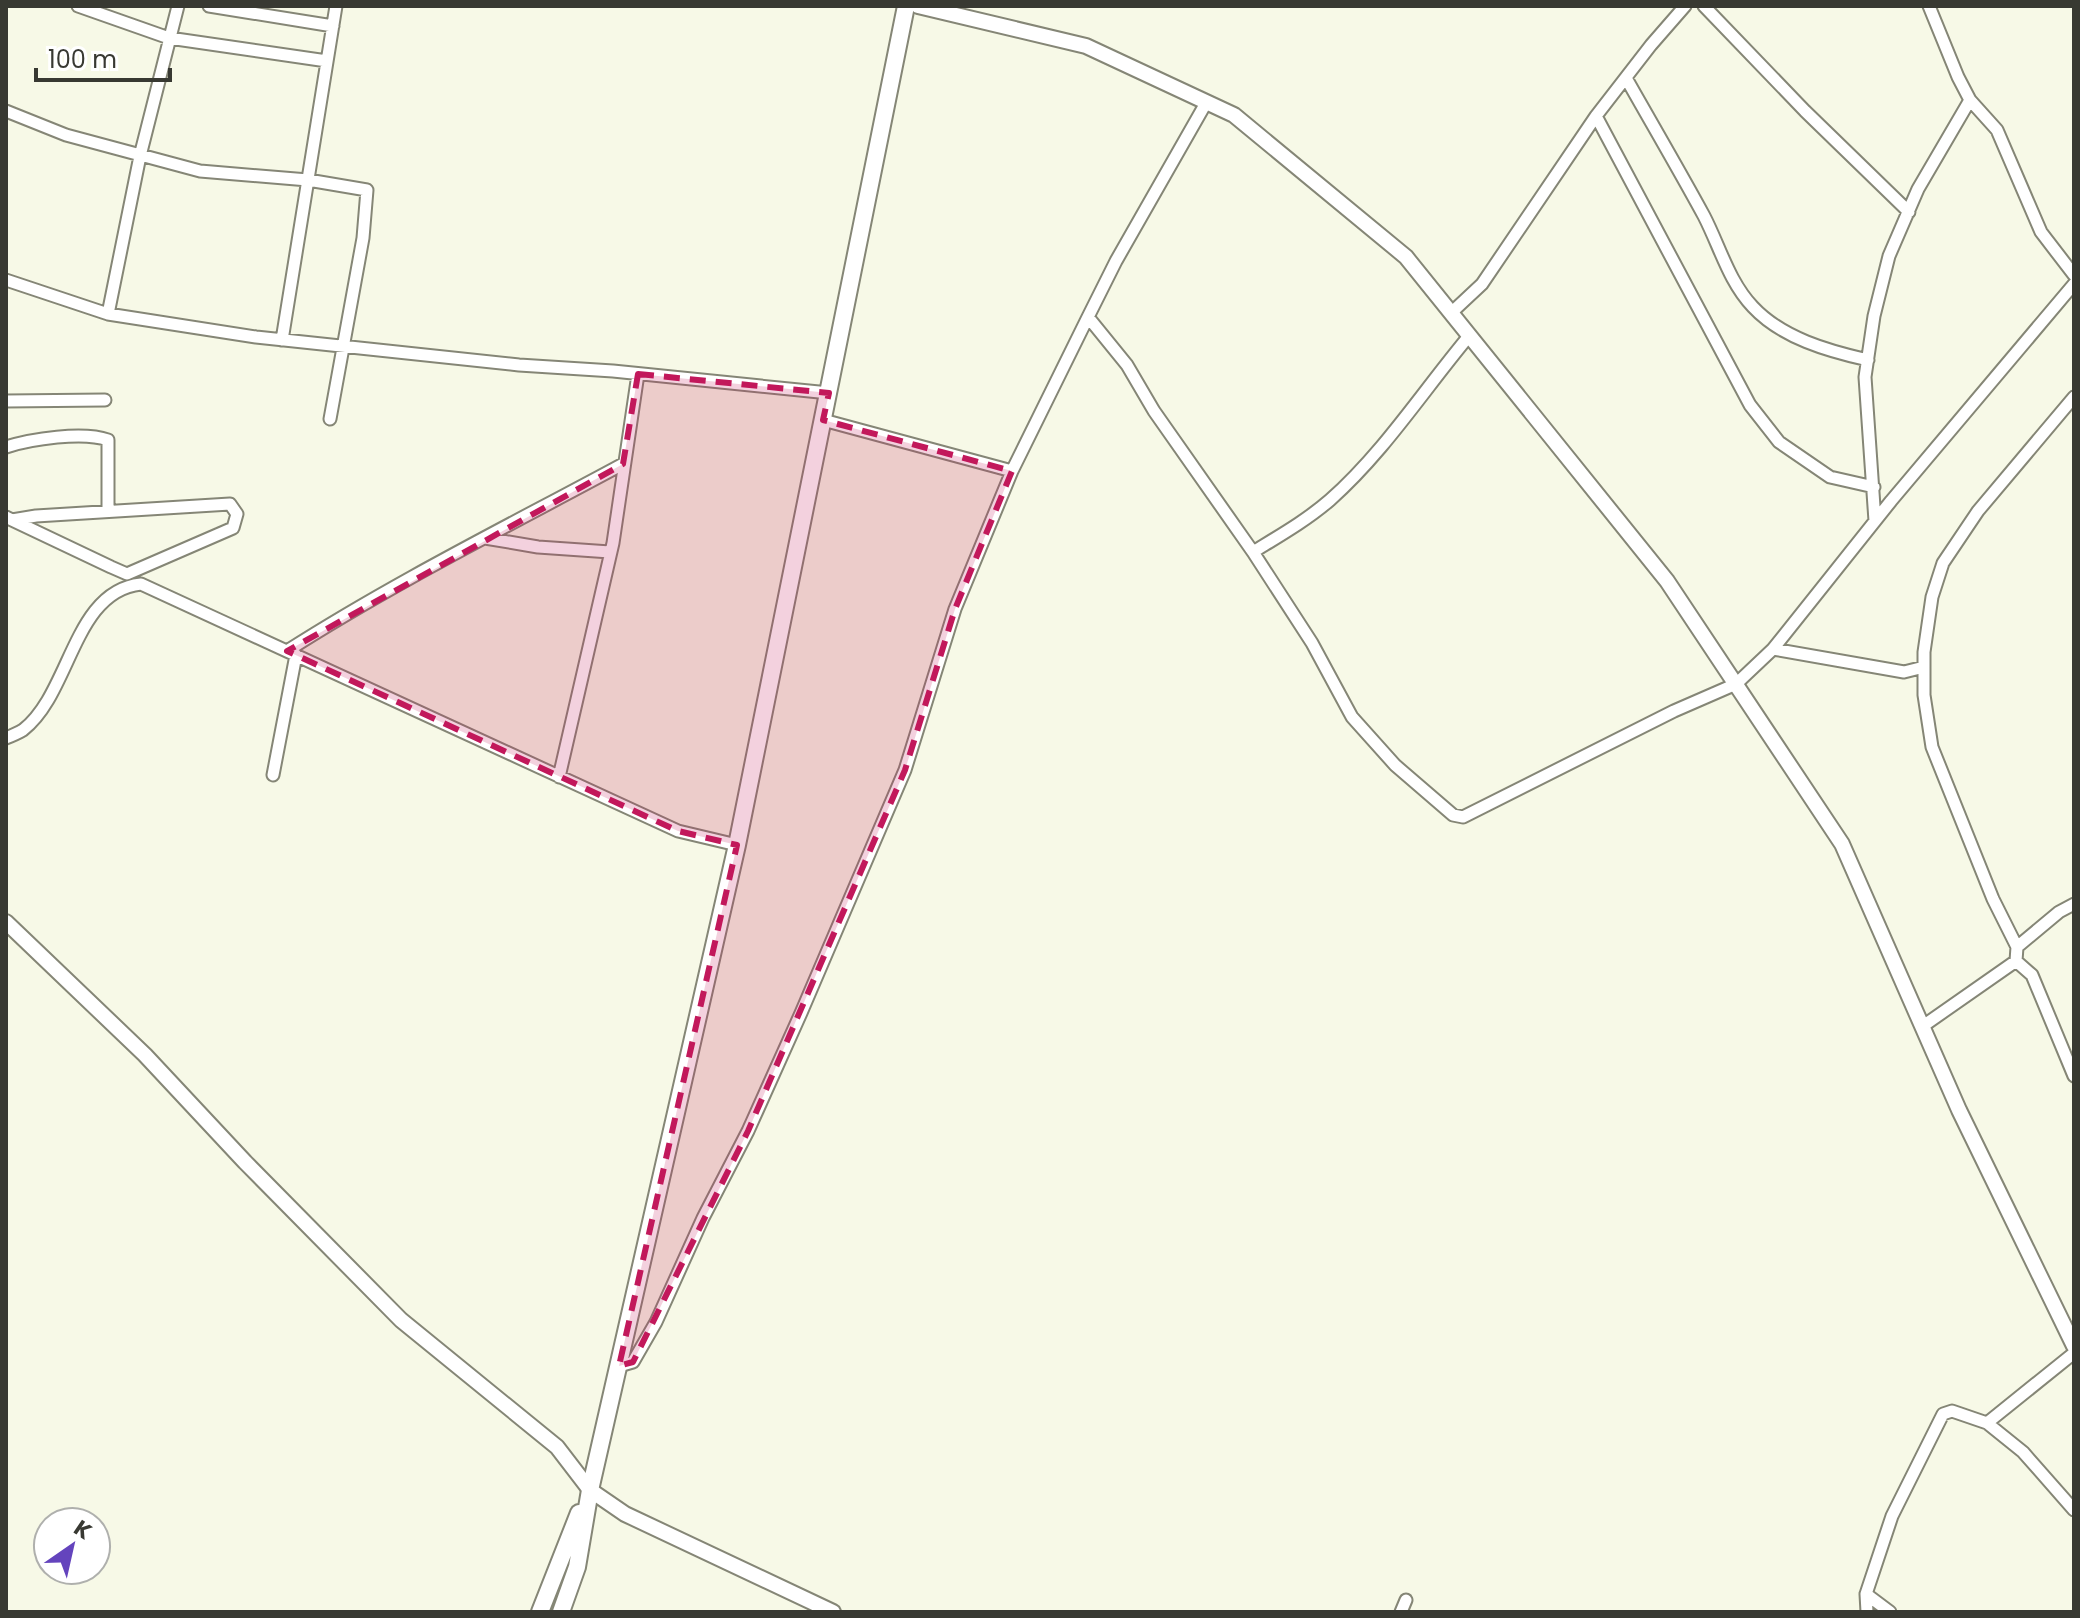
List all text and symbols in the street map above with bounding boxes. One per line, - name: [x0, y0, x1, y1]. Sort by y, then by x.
- scale bar: [36, 32, 170, 82]
- text: 100 m: [48, 43, 117, 76]
- north arrow: [32, 1506, 112, 1586]
- text: K: [68, 1513, 98, 1547]

